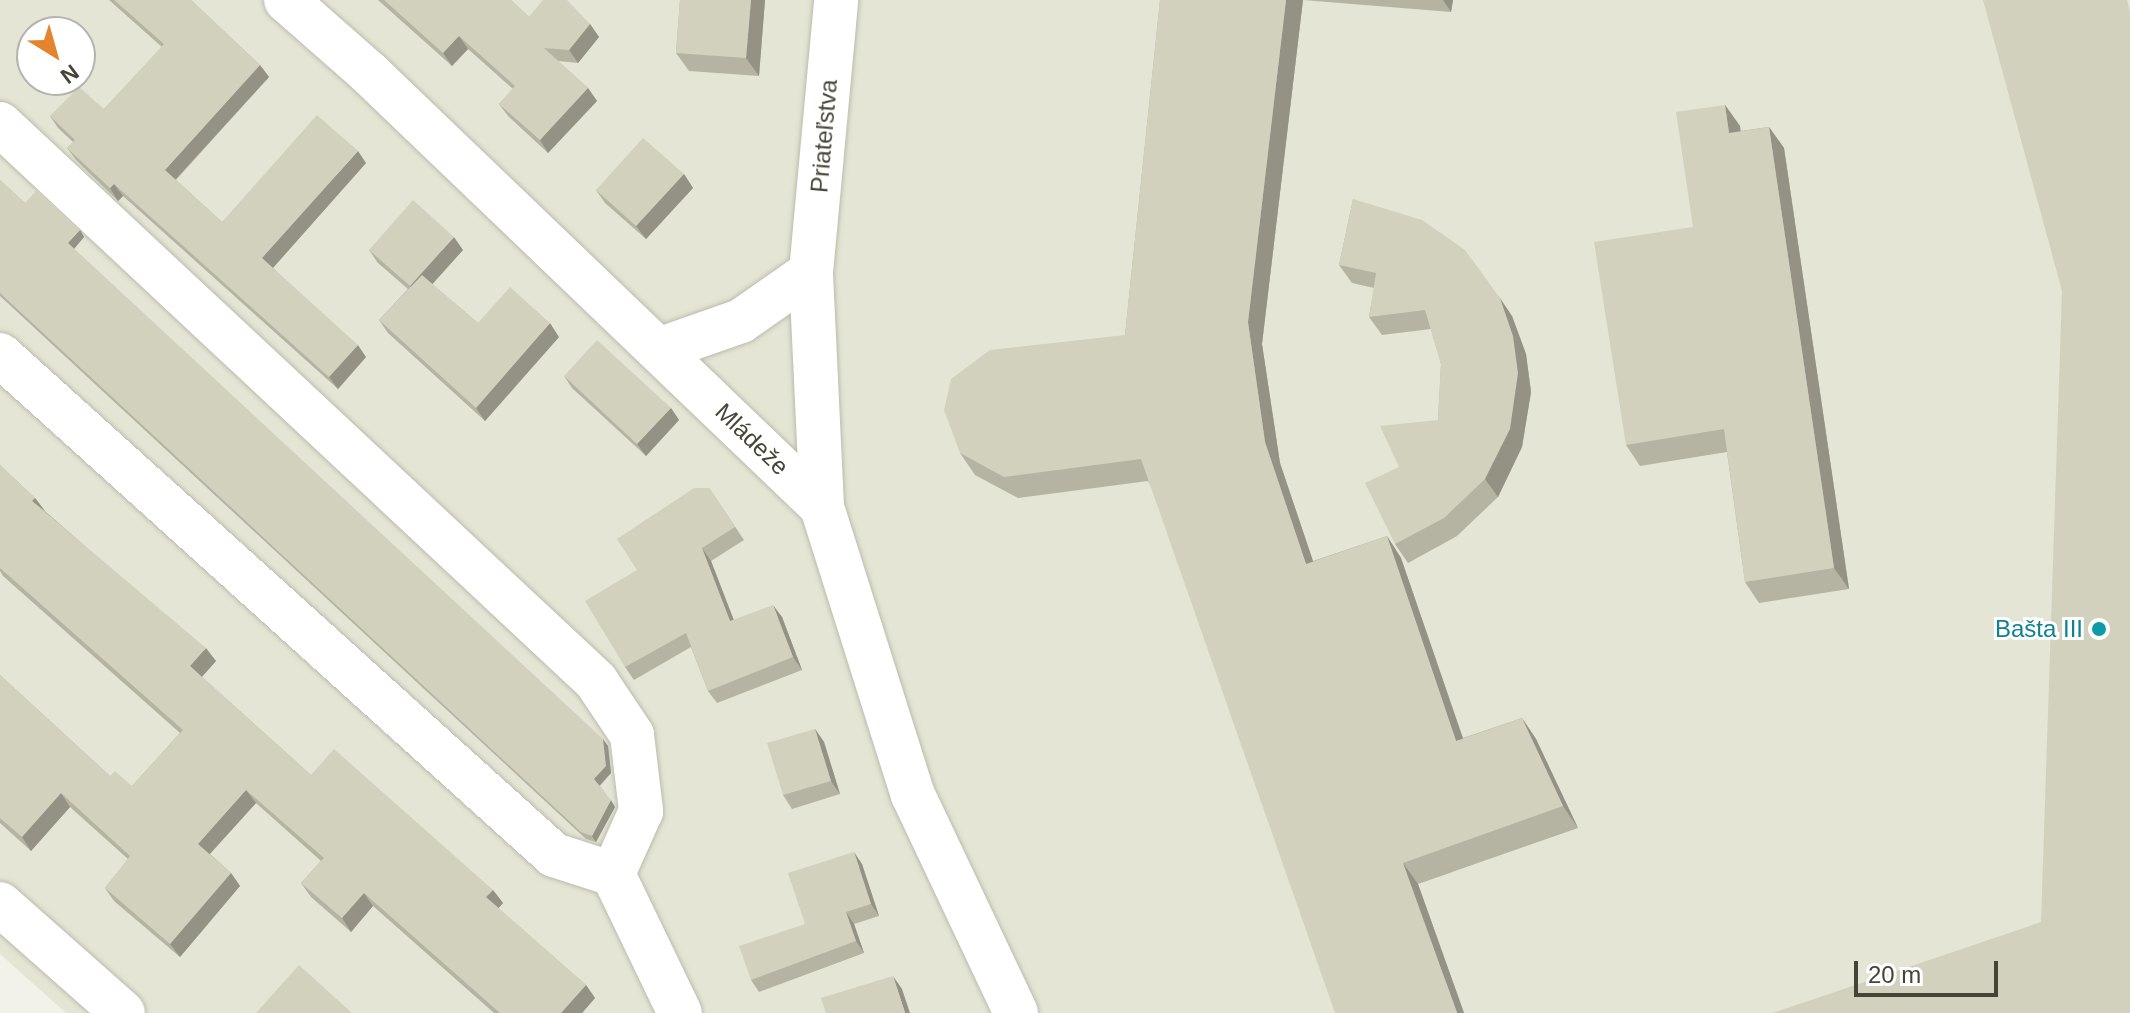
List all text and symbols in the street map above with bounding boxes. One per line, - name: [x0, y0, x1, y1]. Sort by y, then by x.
- north arrow: [16, 16, 96, 96]
- text: N: [56, 59, 83, 89]
- street label: Priateľstva: [805, 78, 843, 194]
- street label: Mládeže: [709, 397, 795, 481]
- place label: Bašta III: [1995, 615, 2083, 643]
- marker: Bašta III: [2090, 620, 2108, 638]
- scale bar: [1858, 945, 2002, 995]
- text: 20 m: [1868, 961, 1921, 988]

